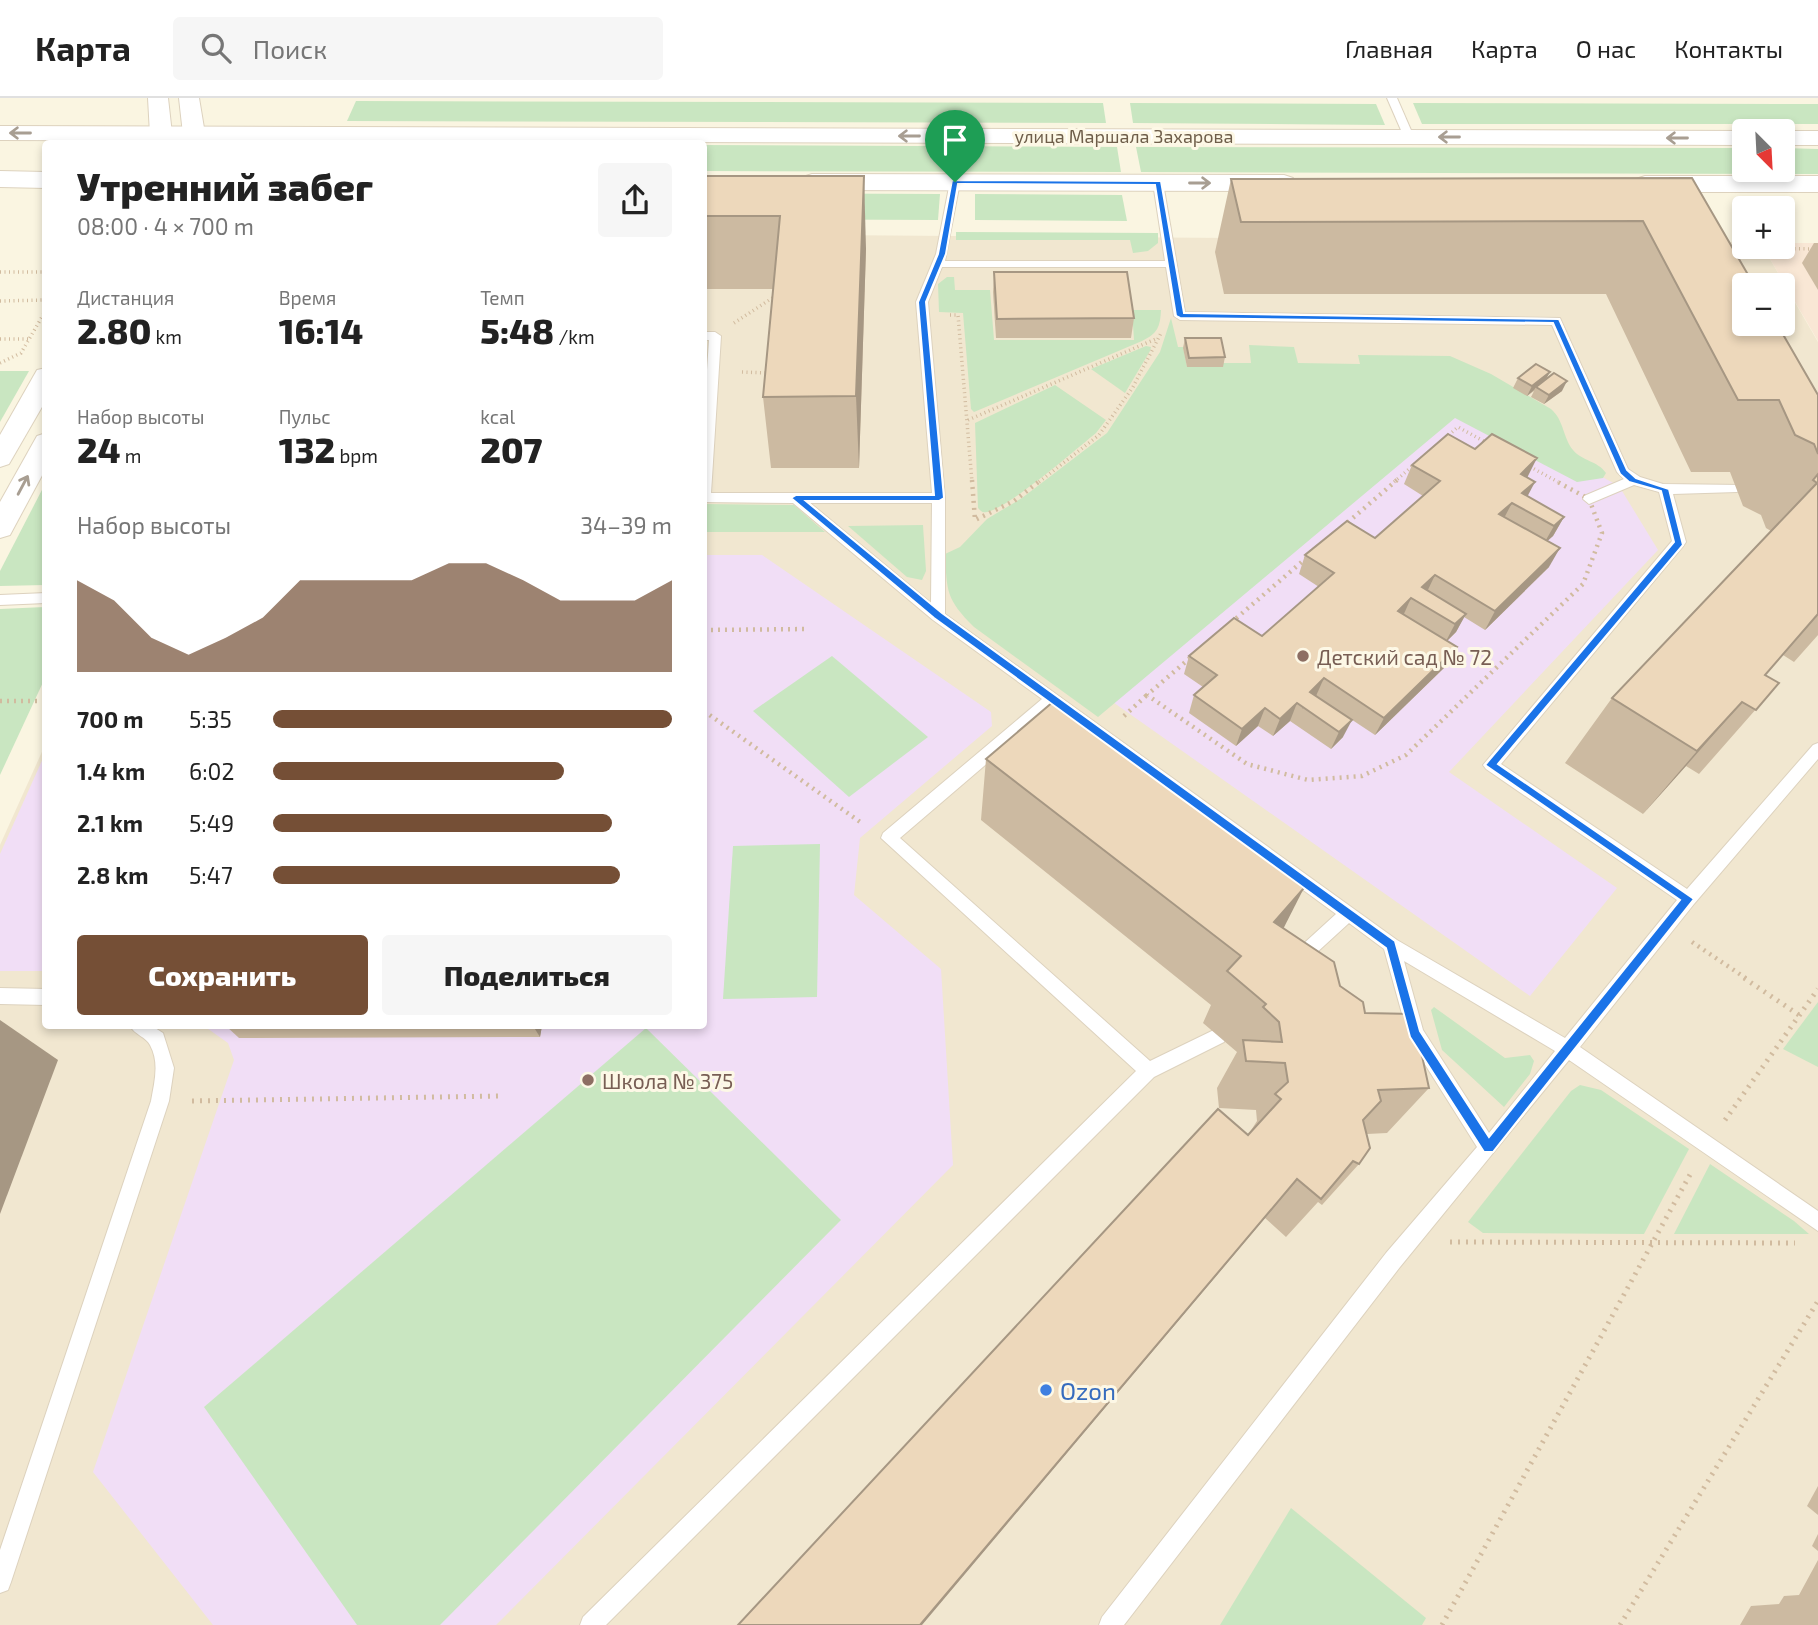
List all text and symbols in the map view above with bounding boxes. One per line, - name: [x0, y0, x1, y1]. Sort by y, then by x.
- search box: [173, 17, 663, 80]
- text: Карта: [35, 28, 131, 68]
- icon: search: [197, 29, 235, 67]
- text: Поиск: [253, 33, 327, 64]
- text: Главная: [1345, 34, 1433, 63]
- text: Карта: [1471, 34, 1538, 63]
- text: О нас: [1576, 34, 1636, 63]
- text: Контакты: [1674, 34, 1783, 63]
- pin: [925, 110, 985, 182]
- north arrow: [1732, 119, 1796, 182]
- map controls: [1732, 119, 1795, 336]
- icon: arrive: [936, 121, 974, 159]
- street label: улица Маршала Захарова: [1014, 125, 1234, 147]
- one-way arrow: [9, 126, 32, 140]
- one-way arrow: [898, 129, 921, 143]
- one-way arrow: [1438, 130, 1461, 144]
- one-way arrow: [1665, 131, 1688, 145]
- text: Утренний забег: [77, 163, 373, 209]
- button: share: [598, 163, 672, 237]
- one-way arrow: [1188, 176, 1211, 190]
- button: +: [1732, 196, 1795, 259]
- text: 08:00 · 4 × 700 m: [77, 212, 254, 240]
- button: −: [1732, 273, 1795, 336]
- text: Дистанция: [77, 286, 174, 309]
- text: Время: [279, 286, 336, 309]
- text: Темп: [480, 286, 525, 309]
- text: 2.80: [77, 309, 151, 351]
- text: 16:14: [279, 309, 363, 351]
- text: 5:48: [480, 309, 554, 351]
- text: km: [151, 325, 182, 348]
- text: /km: [554, 325, 595, 348]
- text: Набор высоты: [77, 405, 204, 428]
- text: Пульс: [279, 405, 331, 428]
- text: kcal: [480, 405, 515, 428]
- text: 24: [77, 428, 120, 470]
- text: 132: [279, 428, 335, 470]
- text: 207: [480, 428, 542, 470]
- text: m: [120, 444, 141, 467]
- text: bpm: [335, 444, 378, 467]
- one-way arrow: [17, 475, 30, 496]
- text: Набор высоты: [77, 511, 231, 539]
- text: 34–39 m: [580, 511, 672, 539]
- place label: Детский сад № 72: [1317, 644, 1492, 669]
- marker: Детский сад № 72: [1295, 648, 1311, 664]
- text: 700 m: [77, 705, 143, 733]
- text: 5:35: [189, 705, 232, 733]
- text: 1.4 km: [77, 757, 145, 785]
- text: 6:02: [189, 757, 234, 785]
- text: 2.1 km: [77, 809, 143, 837]
- text: 5:49: [189, 809, 234, 837]
- text: 2.8 km: [77, 861, 148, 889]
- text: 5:47: [189, 861, 233, 889]
- button: Сохранить: [77, 935, 368, 1015]
- button: Поделиться: [382, 935, 672, 1015]
- place label: Школа № 375: [602, 1068, 733, 1093]
- marker: Школа № 375: [580, 1072, 596, 1088]
- place label: Ozon: [1060, 1376, 1116, 1405]
- marker: Ozon: [1038, 1382, 1054, 1398]

